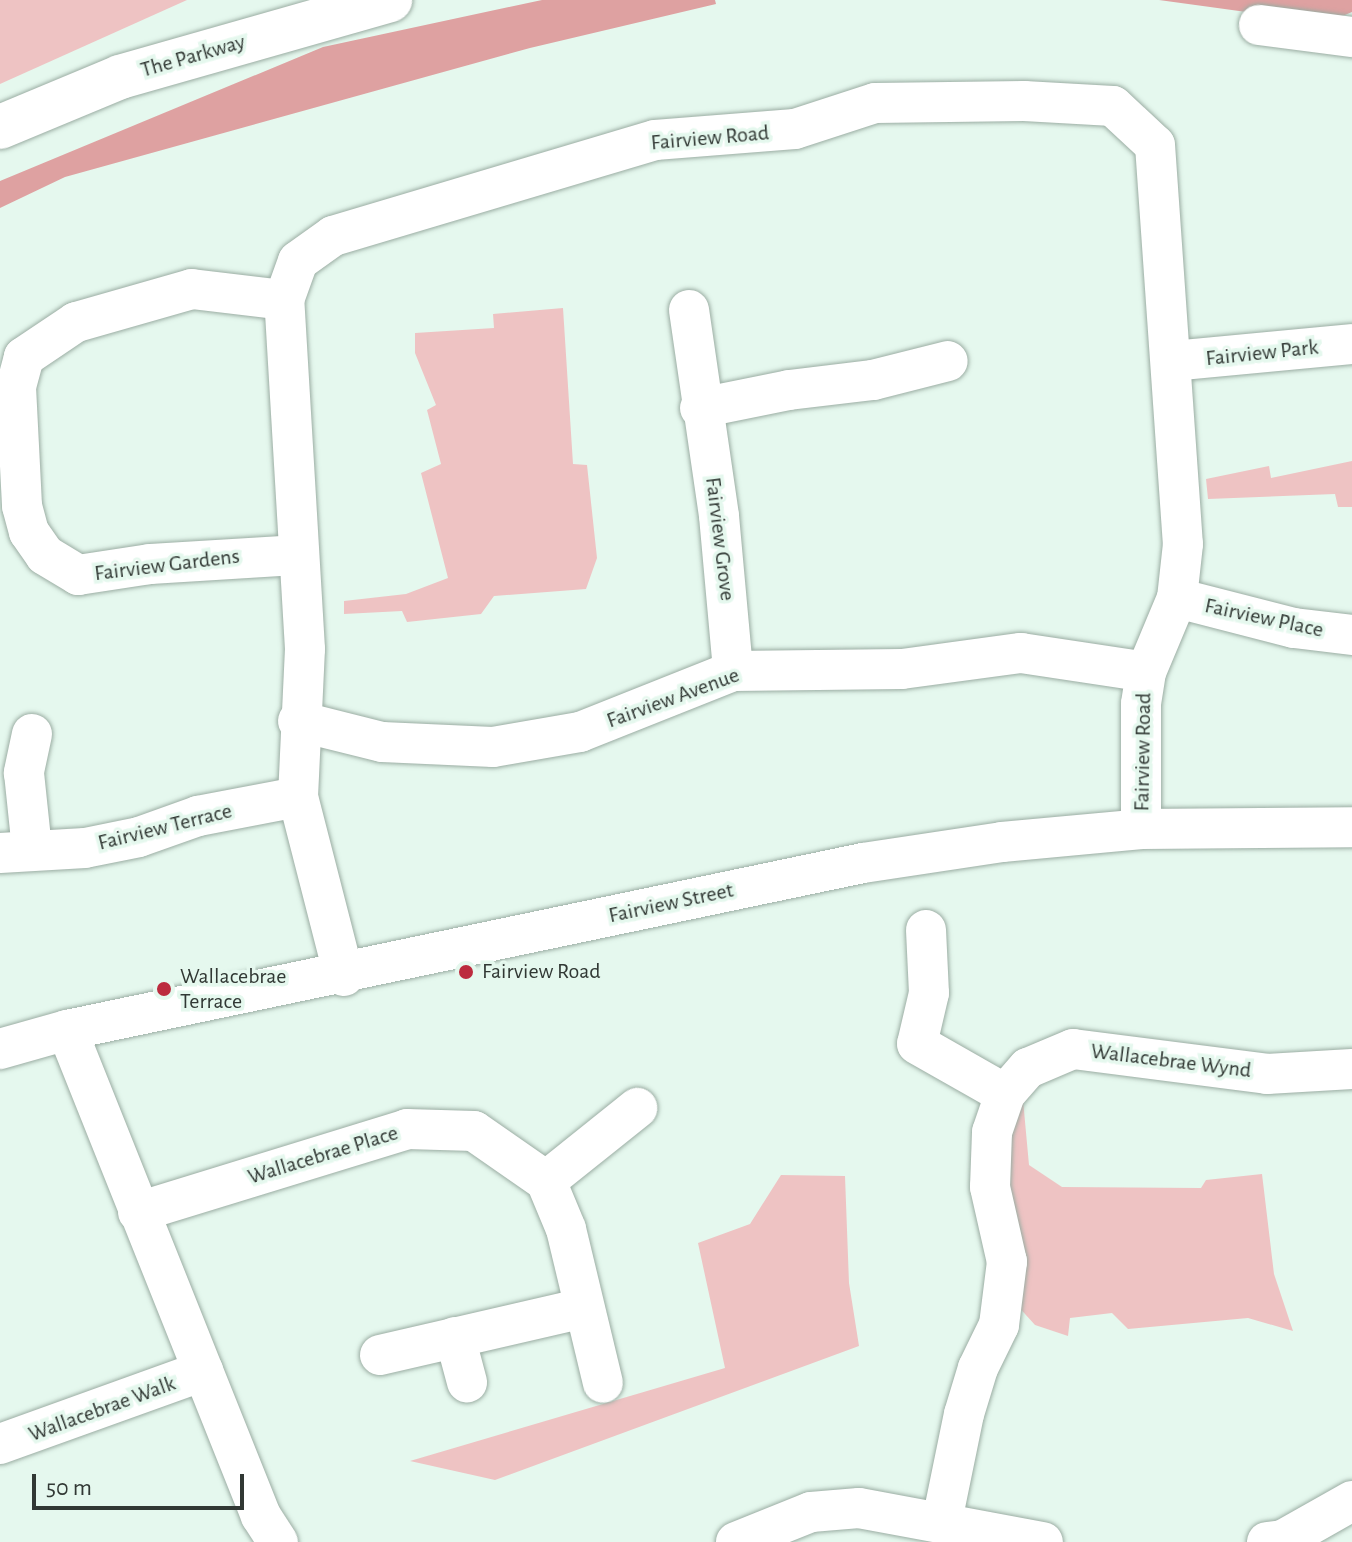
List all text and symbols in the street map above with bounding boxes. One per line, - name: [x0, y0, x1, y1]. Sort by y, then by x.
- street label: The Parkway: [138, 28, 248, 84]
- street label: Fairview Road: [650, 120, 770, 156]
- street label: Fairview Park: [1204, 334, 1320, 372]
- street label: Fairview Grove: [699, 476, 741, 602]
- street label: Fairview Gardens: [93, 543, 241, 587]
- street label: Fairview Place: [1202, 593, 1326, 643]
- street label: Fairview Avenue: [603, 662, 743, 734]
- street label: Fairview Road: [1129, 692, 1157, 812]
- street label: Fairview Terrace: [95, 798, 235, 856]
- street label: Fairview Street: [606, 877, 736, 929]
- place label: Fairview Road: [482, 959, 601, 985]
- place label: Wallacebrae Terrace: [180, 963, 287, 1014]
- marker: Fairview Road: [457, 963, 475, 981]
- marker: Wallacebrae Terrace: [155, 980, 173, 998]
- street label: Wallacebrae Wynd: [1089, 1038, 1253, 1084]
- street label: Wallacebrae Place: [245, 1120, 401, 1190]
- street label: Wallacebrae Walk: [25, 1370, 179, 1448]
- scale bar: [36, 1458, 248, 1508]
- text: 50 m: [46, 1476, 92, 1500]

